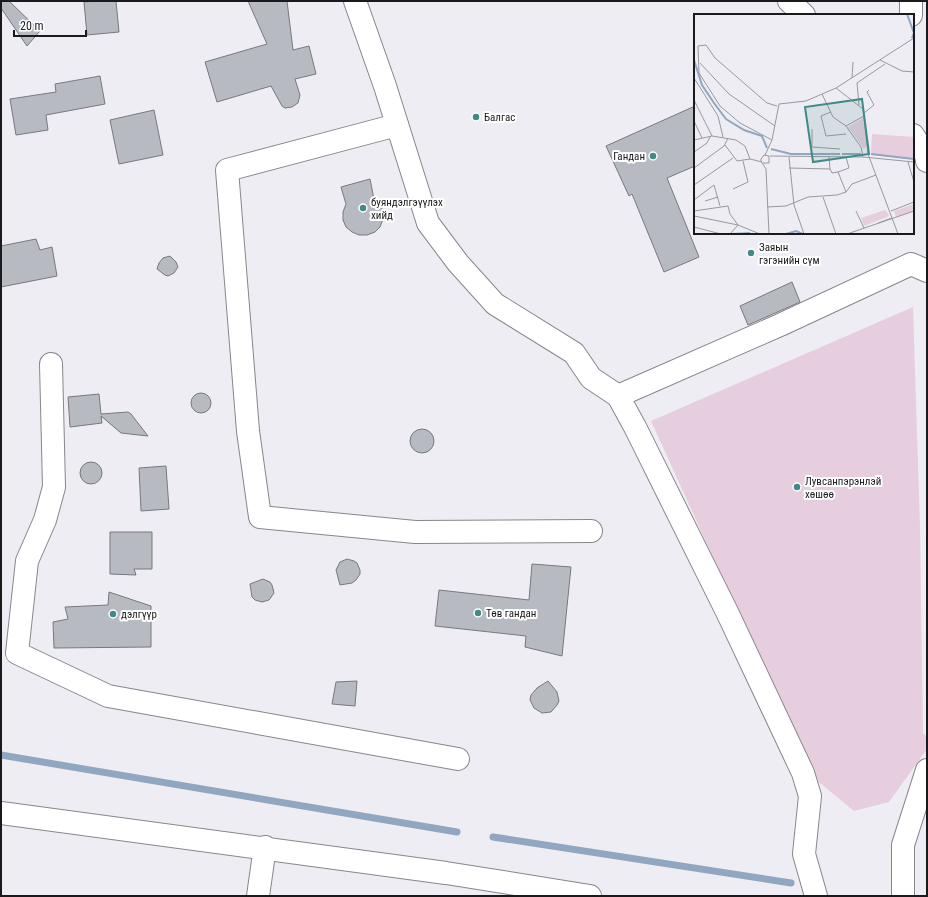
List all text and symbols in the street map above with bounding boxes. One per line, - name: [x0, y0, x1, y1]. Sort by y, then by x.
- scale bar: [14, 12, 86, 38]
- inset map: [694, 14, 914, 234]
- text: 20 m: [20, 19, 44, 33]
- place label: Балгас: [484, 111, 515, 124]
- marker: Балгас: [471, 112, 481, 122]
- place label: Гандан: [613, 150, 645, 163]
- marker: Гандан: [648, 151, 658, 161]
- place label: буяндэлгэүүлэх хийд: [371, 196, 443, 222]
- marker: буяндэлгэүүлэх хийд: [358, 203, 368, 213]
- place label: Заяын гэгэнийн сүм: [759, 241, 820, 267]
- marker: Заяын гэгэнийн сүм: [746, 248, 756, 258]
- place label: Лувсанпэрэнлэй хөшөө: [805, 475, 881, 501]
- marker: Лувсанпэрэнлэй хөшөө: [792, 482, 802, 492]
- place label: Төв гандан: [486, 607, 536, 620]
- place label: дэлгүүр: [121, 608, 157, 621]
- marker: Төв гандан: [473, 608, 483, 618]
- marker: дэлгүүр: [108, 609, 118, 619]

